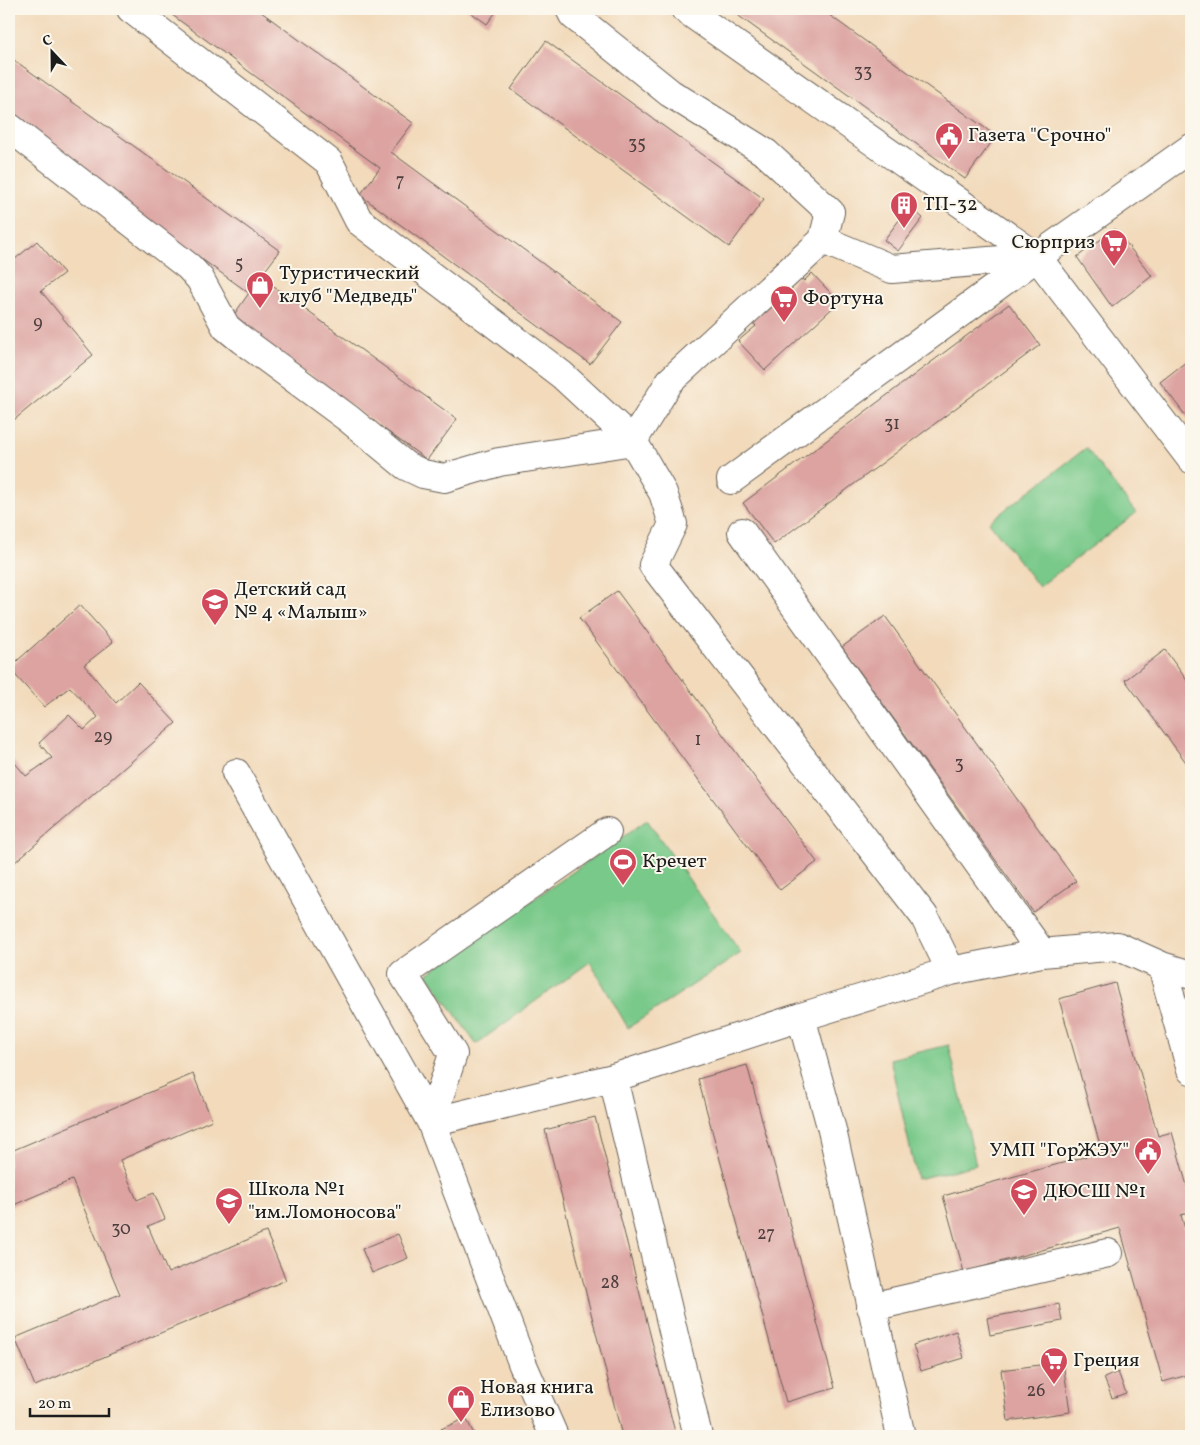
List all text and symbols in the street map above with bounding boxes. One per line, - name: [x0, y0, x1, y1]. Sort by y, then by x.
- north arrow: [28, 28, 78, 78]
- text: С: [40, 31, 55, 52]
- house number: 33: [854, 60, 872, 85]
- public building icon: Газета "Срочно": [934, 121, 964, 160]
- place label: Газета "Срочно": [968, 122, 1111, 150]
- house number: 35: [628, 132, 646, 157]
- house number: 7: [396, 169, 404, 194]
- building icon: ТП-32: [889, 190, 919, 229]
- place label: ТП-32: [923, 191, 978, 219]
- supermarket icon: Сюрприз: [1099, 228, 1129, 267]
- place label: Сюрприз: [1011, 229, 1095, 257]
- house number: 5: [235, 252, 243, 277]
- place label: Туристический клуб "Медведь": [279, 260, 420, 311]
- shop icon: Туристический клуб "Медведь": [245, 270, 275, 309]
- supermarket icon: Фортуна: [769, 284, 799, 323]
- place label: Фортуна: [803, 285, 884, 313]
- house number: 9: [33, 311, 43, 336]
- house number: 31: [884, 412, 900, 437]
- place label: Детский сад № 4 «Малыш»: [234, 576, 368, 627]
- school or university icon: Детский сад № 4 «Малыш»: [200, 587, 230, 626]
- house number: 29: [94, 725, 112, 750]
- house number: 1: [695, 728, 701, 753]
- house number: 3: [954, 752, 964, 777]
- sports icon: Кречет: [608, 847, 638, 886]
- place label: Кречет: [642, 848, 707, 876]
- public building icon: УМП "ГорЖЭУ": [1133, 1136, 1163, 1175]
- place label: УМП "ГорЖЭУ": [990, 1137, 1129, 1165]
- place label: Школа №1 "им.Ломоносова": [248, 1176, 402, 1227]
- school or university icon: ДЮСШ №1: [1009, 1177, 1039, 1216]
- place label: ДЮСШ №1: [1043, 1178, 1146, 1206]
- school or university icon: Школа №1 "им.Ломоносова": [214, 1186, 244, 1225]
- house number: 30: [111, 1217, 131, 1242]
- house number: 27: [757, 1222, 775, 1247]
- house number: 28: [601, 1271, 619, 1296]
- supermarket icon: Греция: [1039, 1346, 1069, 1385]
- place label: Греция: [1073, 1347, 1139, 1375]
- place label: Новая книга Елизово: [480, 1374, 594, 1425]
- house number: 26: [1027, 1379, 1045, 1404]
- shop icon: Новая книга Елизово: [446, 1384, 476, 1423]
- scale bar: [30, 1385, 109, 1417]
- text: 20 m: [38, 1394, 71, 1415]

